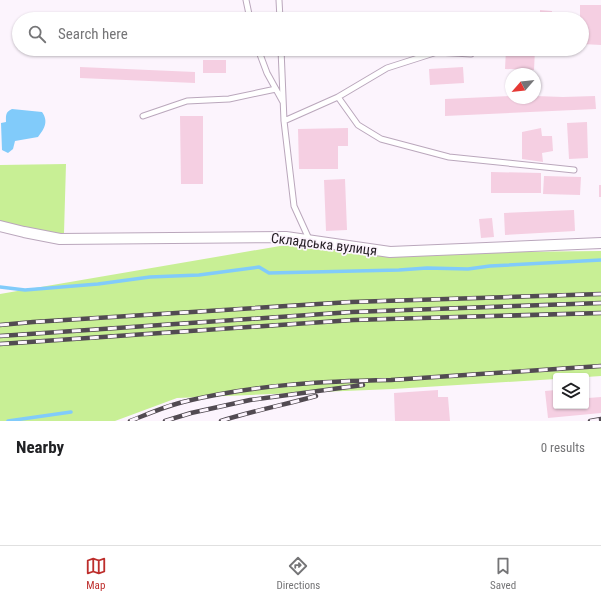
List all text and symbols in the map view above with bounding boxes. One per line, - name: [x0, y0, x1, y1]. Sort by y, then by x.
- search box: [12, 12, 589, 56]
- icon: search: [26, 23, 48, 45]
- text: Search here: [58, 25, 128, 43]
- north arrow: [505, 68, 541, 104]
- street label: Складська вулиця: [270, 230, 378, 258]
- map controls: [553, 373, 589, 409]
- button: layers: [553, 373, 589, 409]
- text: Nearby: [16, 437, 64, 457]
- text: 0 results: [541, 440, 585, 455]
- tab: Map: [85, 555, 107, 592]
- tab: Directions: [276, 555, 320, 592]
- tab: Saved: [490, 555, 516, 592]

